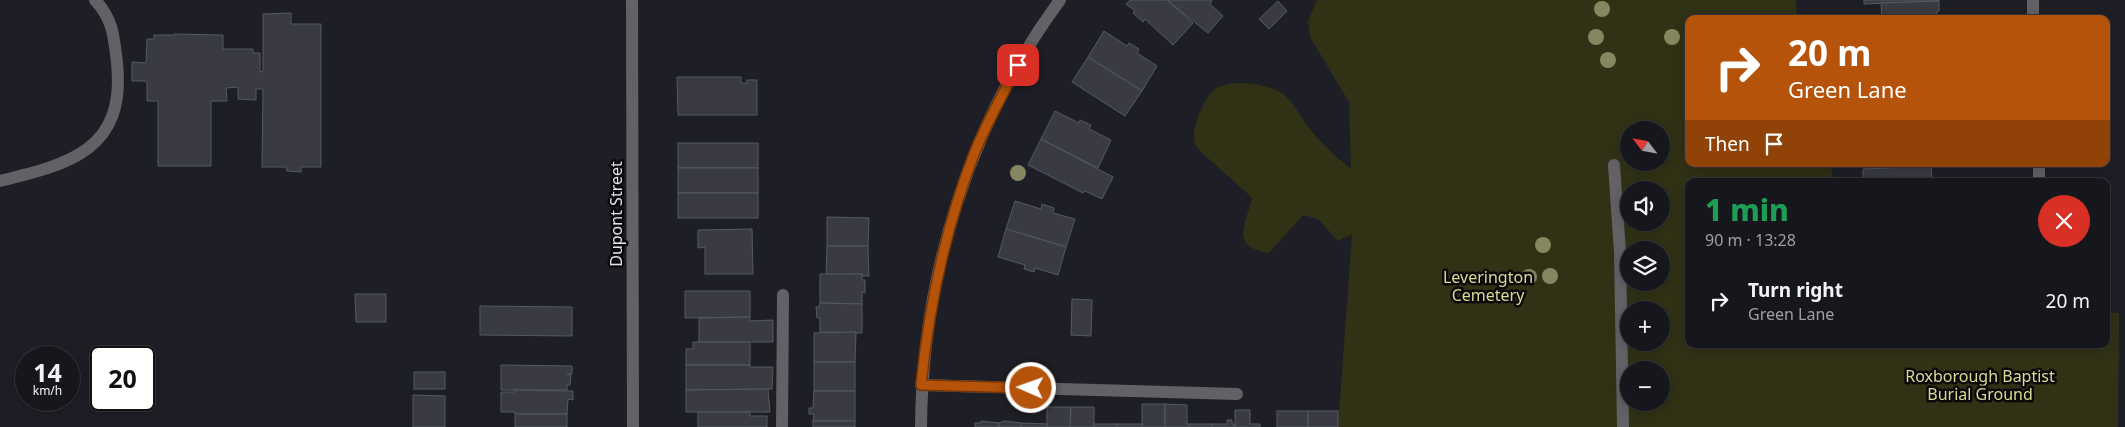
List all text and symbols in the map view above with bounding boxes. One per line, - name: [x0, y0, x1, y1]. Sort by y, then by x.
- text: 20 m: [1788, 29, 1871, 76]
- icon: right: [1705, 35, 1770, 100]
- pin: [997, 44, 1039, 86]
- icon: arrive: [1004, 51, 1032, 79]
- text: Green Lane: [1788, 74, 1907, 104]
- north arrow: [1620, 121, 1670, 171]
- map controls: [1620, 121, 1670, 411]
- icon: arrive: [1760, 130, 1788, 158]
- text: Then: [1705, 131, 1750, 157]
- street label: Dupont Street: [605, 161, 627, 267]
- button: sound: [1620, 181, 1670, 231]
- text: 1 min: [1705, 189, 1789, 230]
- button: close: [2038, 195, 2090, 247]
- text: 90 m · 13:28: [1705, 229, 1796, 251]
- button: layers: [1620, 241, 1670, 291]
- park label: Leverington Cemetery: [1443, 266, 1533, 306]
- text: Turn right: [1748, 277, 1843, 303]
- icon: right: [1705, 287, 1733, 315]
- text: 20 m: [2046, 288, 2090, 314]
- button: +: [1620, 301, 1670, 351]
- text: Green Lane: [1748, 303, 1834, 325]
- speed limit sign: 20: [90, 346, 155, 411]
- text: 14: [33, 355, 62, 389]
- position arrow: [1004, 361, 1056, 413]
- button: −: [1620, 361, 1670, 411]
- park label: Roxborough Baptist Burial Ground: [1905, 365, 2055, 405]
- text: km/h: [33, 382, 62, 399]

